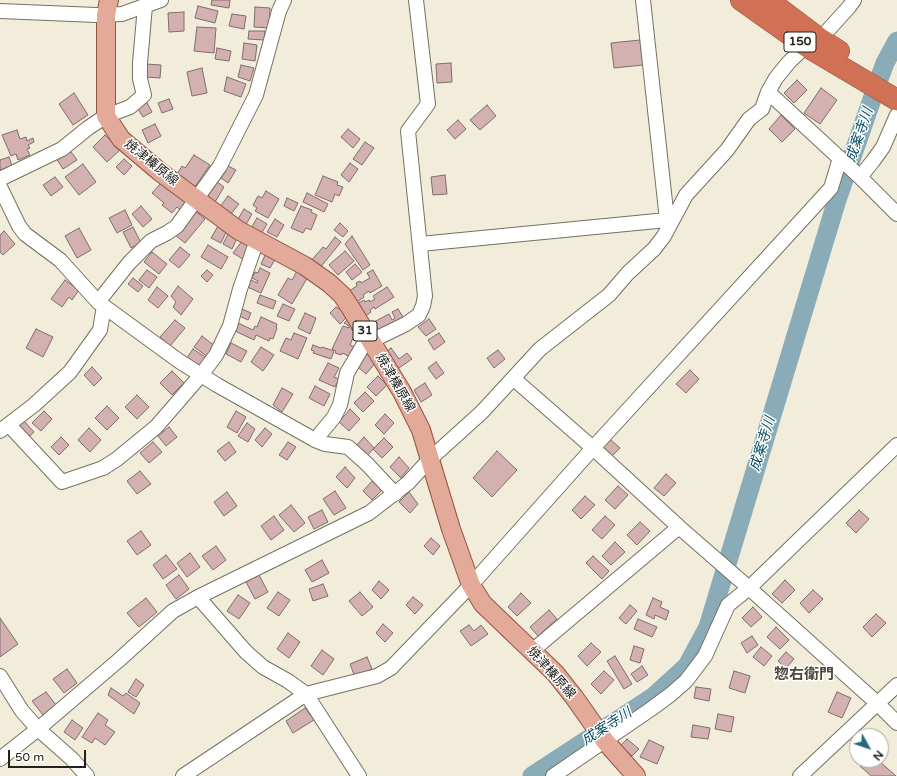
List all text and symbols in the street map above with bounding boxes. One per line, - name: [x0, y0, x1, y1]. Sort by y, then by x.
- road number: 150: [784, 32, 816, 52]
- water label: 成案寺川: [843, 106, 877, 164]
- street label: 焼津榛原線: [121, 136, 181, 190]
- road number: 31: [353, 321, 377, 341]
- street label: 焼津榛原線: [372, 351, 418, 415]
- water label: 成案寺川: [747, 415, 779, 473]
- street label: 焼津榛原線: [523, 644, 579, 702]
- district label: 惣右衛門: [774, 666, 834, 684]
- water label: 成案寺川: [579, 705, 635, 749]
- north arrow: [849, 728, 889, 768]
- scale bar: [10, 742, 88, 768]
- text: N: [870, 748, 886, 763]
- text: 50 m: [15, 750, 44, 764]

